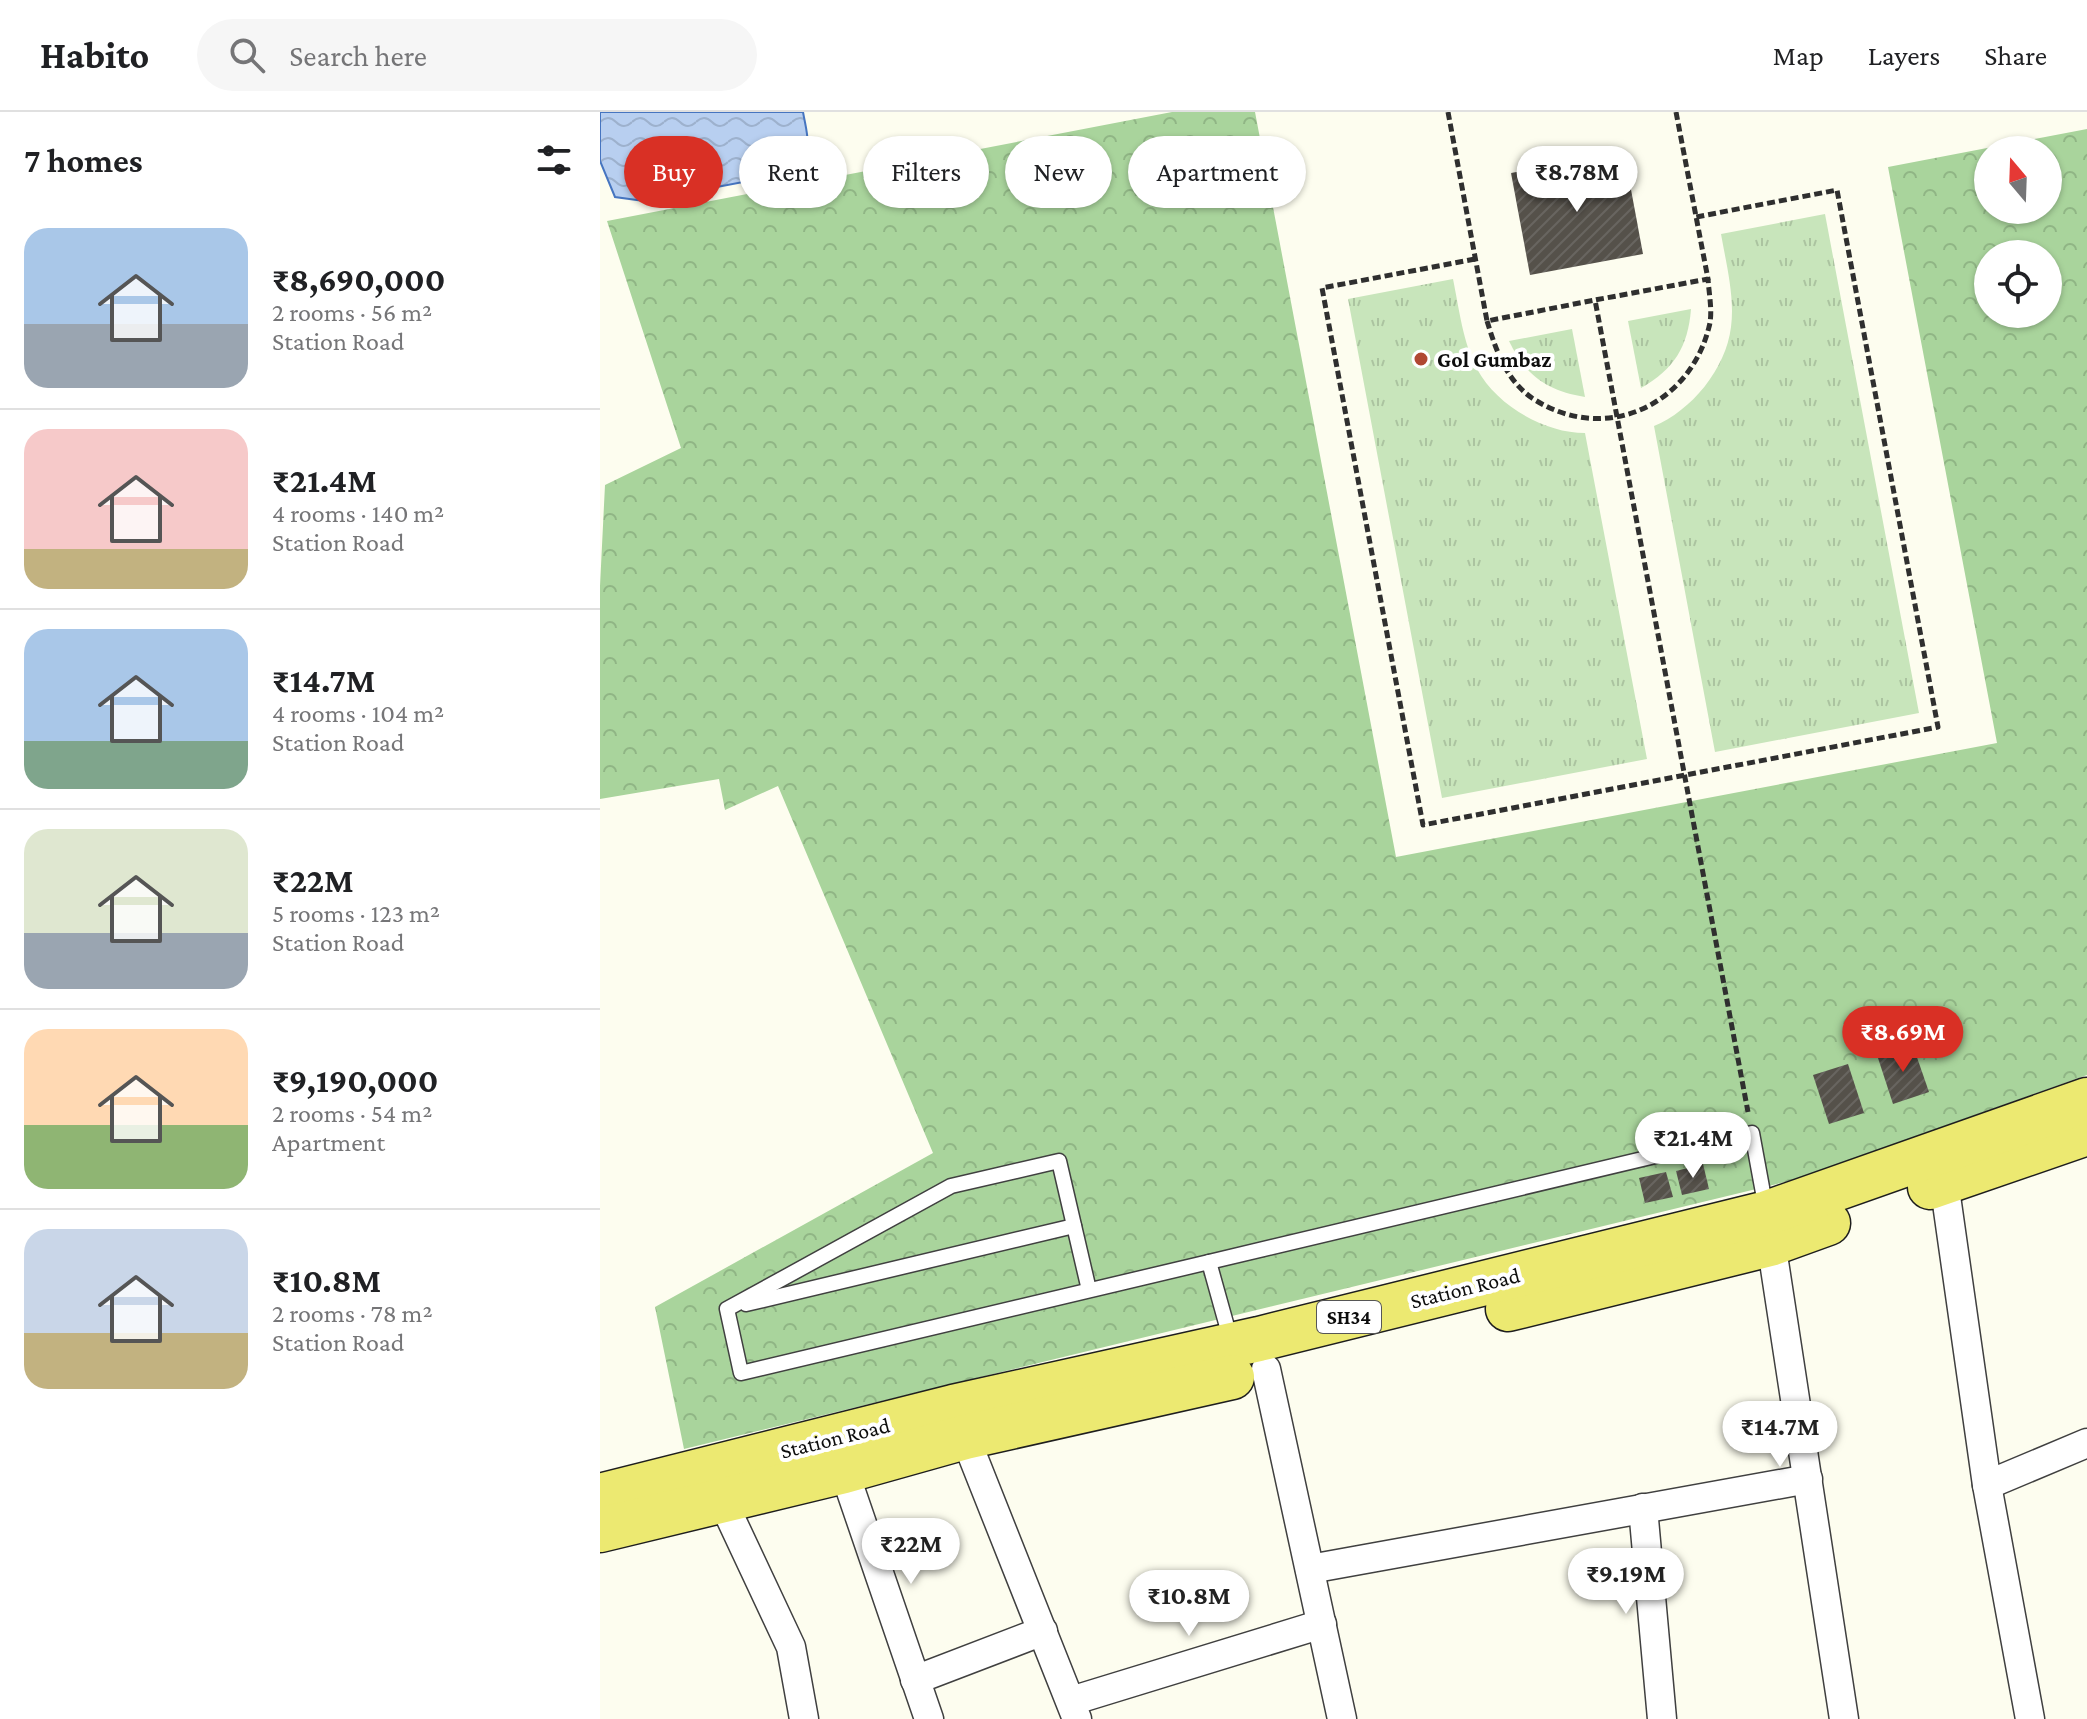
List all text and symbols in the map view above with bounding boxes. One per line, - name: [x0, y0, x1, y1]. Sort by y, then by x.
- search box: [197, 19, 757, 91]
- icon: search: [225, 33, 269, 77]
- text: Habito: [40, 34, 149, 76]
- text: Search here: [289, 39, 427, 72]
- text: Map: [1773, 40, 1824, 71]
- text: Layers: [1868, 40, 1940, 71]
- text: Share: [1984, 40, 2047, 71]
- chip: Buy: [624, 136, 723, 208]
- chip: Rent: [739, 136, 847, 208]
- chip: Filters: [863, 136, 989, 208]
- chip: New: [1005, 136, 1112, 208]
- chip: Apartment: [1128, 136, 1306, 208]
- north arrow: [1974, 136, 2062, 224]
- map controls: [1974, 136, 2062, 328]
- icon: filters: [532, 138, 576, 182]
- text: 7 homes: [24, 142, 143, 179]
- pin: ₹8.78M: [1512, 146, 1642, 214]
- text: ₹8.78M: [1535, 157, 1619, 186]
- button: locate: [1974, 240, 2062, 328]
- icon: home: [88, 260, 184, 356]
- text: ₹8,690,000: [272, 261, 445, 298]
- text: 2 rooms · 56 m²: [272, 298, 432, 327]
- text: Station Road: [272, 327, 405, 356]
- place label: Gol Gumbaz: [1437, 347, 1551, 372]
- marker: Gol Gumbaz: [1412, 350, 1430, 368]
- icon: home: [88, 461, 184, 557]
- text: ₹21.4M: [272, 462, 377, 499]
- text: 4 rooms · 140 m²: [272, 499, 444, 528]
- text: Station Road: [272, 528, 405, 557]
- icon: home: [88, 661, 184, 757]
- text: ₹14.7M: [272, 662, 375, 699]
- text: 4 rooms · 104 m²: [272, 699, 444, 728]
- text: Station Road: [272, 728, 405, 757]
- icon: home: [88, 861, 184, 957]
- text: ₹22M: [272, 862, 354, 899]
- text: 5 rooms · 123 m²: [272, 899, 440, 928]
- text: Station Road: [272, 928, 405, 957]
- pin: ₹8.69M: [1838, 1006, 1968, 1074]
- text: ₹8.69M: [1860, 1017, 1946, 1046]
- icon: home: [88, 1061, 184, 1157]
- text: ₹9,190,000: [272, 1062, 438, 1099]
- text: 2 rooms · 54 m²: [272, 1099, 432, 1128]
- pin: ₹21.4M: [1628, 1112, 1758, 1180]
- text: ₹21.4M: [1653, 1123, 1733, 1152]
- text: Apartment: [272, 1128, 385, 1157]
- icon: home: [88, 1261, 184, 1357]
- text: ₹10.8M: [272, 1262, 381, 1299]
- street label: Station Road: [1408, 1262, 1523, 1314]
- text: 2 rooms · 78 m²: [272, 1299, 433, 1328]
- road number: SH34: [1317, 1301, 1381, 1333]
- text: Station Road: [272, 1328, 405, 1357]
- pin: ₹14.7M: [1715, 1401, 1845, 1469]
- street label: Station Road: [778, 1412, 893, 1464]
- text: ₹14.7M: [1740, 1412, 1820, 1441]
- pin: ₹22M: [864, 1518, 958, 1586]
- text: ₹22M: [880, 1529, 942, 1558]
- pin: ₹9.19M: [1561, 1548, 1691, 1616]
- text: ₹9.19M: [1586, 1559, 1666, 1588]
- pin: ₹10.8M: [1124, 1570, 1254, 1638]
- text: ₹10.8M: [1147, 1581, 1231, 1610]

